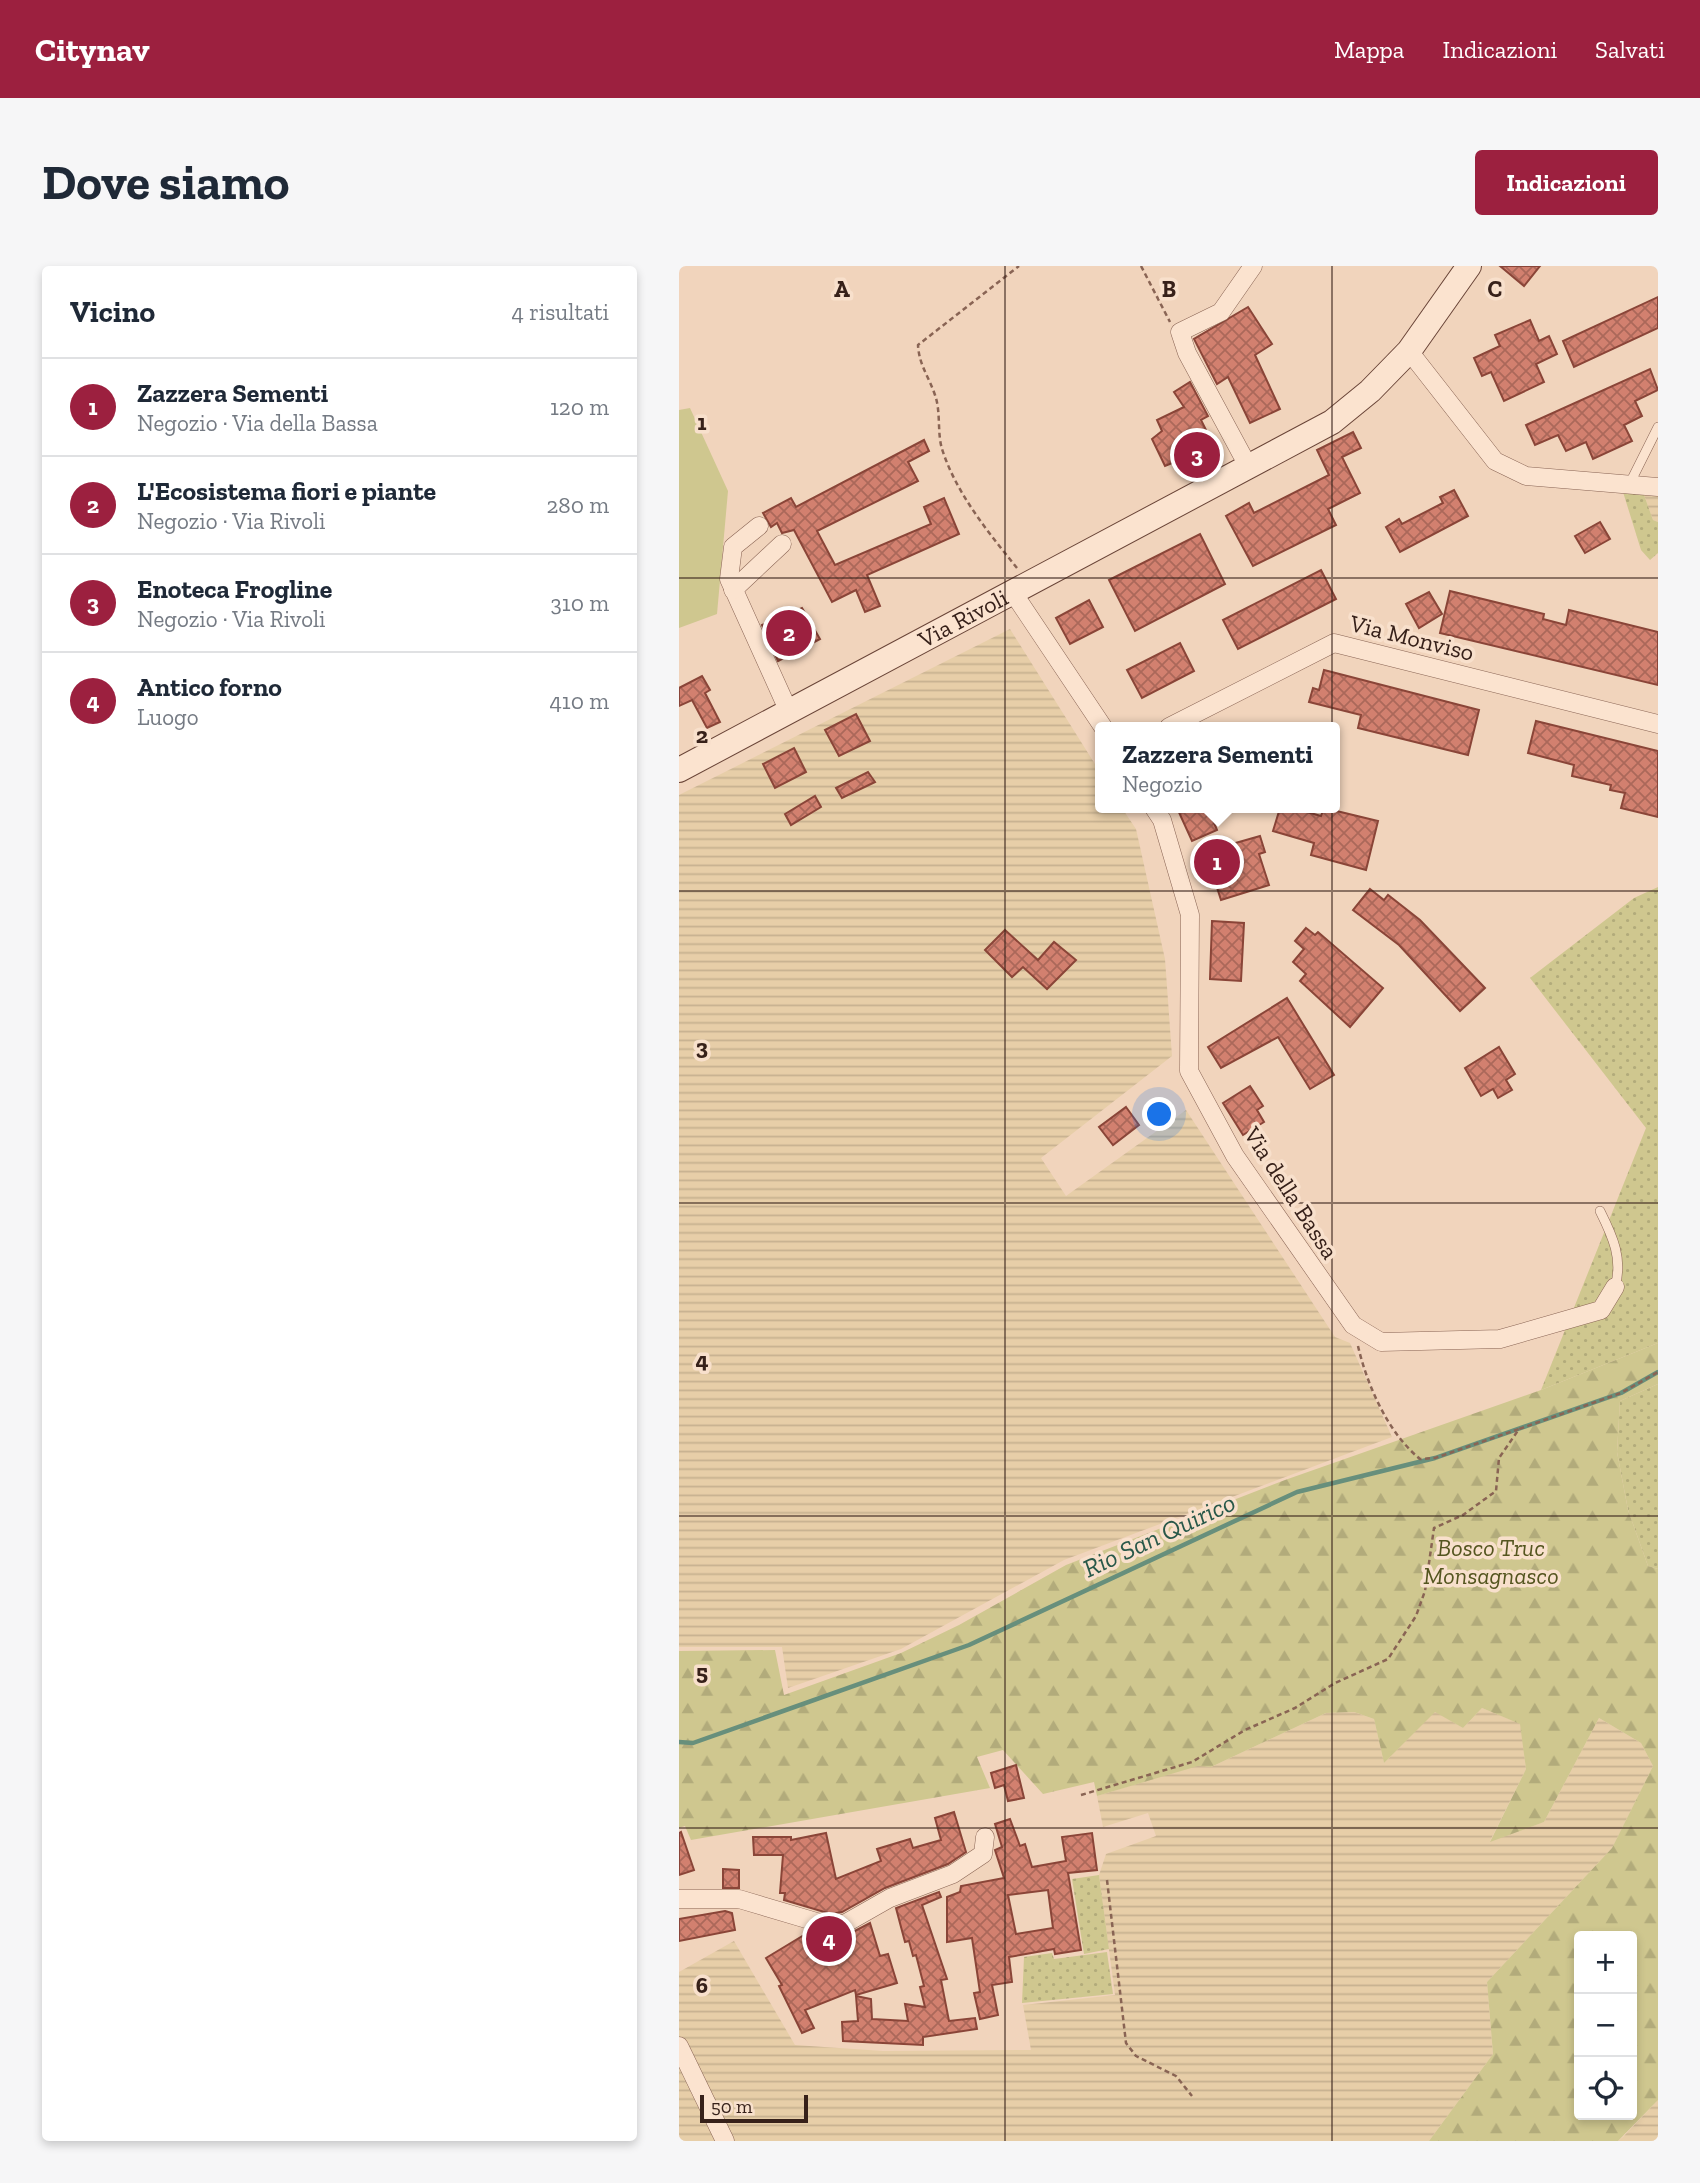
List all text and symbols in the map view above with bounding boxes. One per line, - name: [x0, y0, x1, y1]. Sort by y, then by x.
- text: Citynav: [35, 30, 150, 69]
- text: Mappa: [1334, 35, 1404, 64]
- text: Indicazioni: [1442, 35, 1557, 64]
- text: Salvati: [1595, 35, 1665, 64]
- button: Indicazioni: [1475, 150, 1658, 215]
- text: Dove siamo: [42, 153, 290, 212]
- text: A: [834, 275, 850, 303]
- text: B: [1162, 275, 1176, 303]
- text: C: [1488, 275, 1502, 303]
- text: Vicino: [70, 294, 155, 330]
- text: 4 risultati: [512, 298, 609, 326]
- text: Zazzera Sementi: [137, 377, 328, 409]
- text: 1: [88, 393, 98, 421]
- text: 120 m: [550, 393, 609, 421]
- text: 1: [697, 408, 707, 436]
- text: Negozio · Via della Bassa: [137, 409, 378, 437]
- pin: 3: [1174, 429, 1220, 481]
- text: L'Ecosistema fiori e piante: [137, 475, 436, 507]
- text: 2: [87, 491, 99, 519]
- text: 280 m: [546, 491, 609, 519]
- text: Negozio · Via Rivoli: [137, 507, 326, 535]
- text: Enoteca Frogline: [137, 573, 332, 605]
- street label: Via Rivoli: [912, 582, 1013, 654]
- text: 3: [87, 589, 99, 617]
- text: 310 m: [551, 589, 609, 617]
- text: Negozio · Via Rivoli: [137, 605, 326, 633]
- pin: 2: [766, 607, 812, 659]
- street label: Via Monviso: [1346, 608, 1477, 667]
- text: Antico forno: [137, 671, 282, 703]
- text: 4: [86, 687, 100, 715]
- text: 410 m: [549, 687, 609, 715]
- text: Luogo: [137, 703, 198, 731]
- text: 2: [696, 721, 708, 749]
- popup: [1095, 722, 1340, 813]
- text: Zazzera Sementi: [1122, 738, 1313, 770]
- text: Negozio: [1122, 770, 1202, 798]
- pin: 1: [1194, 836, 1240, 888]
- text: 3: [696, 1033, 708, 1061]
- your location: [1142, 1097, 1176, 1131]
- street label: Via della Bassa: [1237, 1120, 1345, 1265]
- text: 4: [695, 1346, 709, 1374]
- water label: Rio San Quirico: [1078, 1486, 1240, 1584]
- park label: Bosco Truc Monsagnasco: [1423, 1533, 1559, 1590]
- text: 5: [696, 1658, 708, 1686]
- pin: 4: [806, 1913, 852, 1965]
- map controls: [1574, 1931, 1637, 2120]
- button: +: [1574, 1931, 1637, 1994]
- text: 6: [696, 1971, 708, 1999]
- button: −: [1574, 1994, 1637, 2057]
- button: locate: [1574, 2057, 1637, 2120]
- scale bar: [700, 2092, 809, 2124]
- text: 50 m: [711, 2095, 752, 2118]

